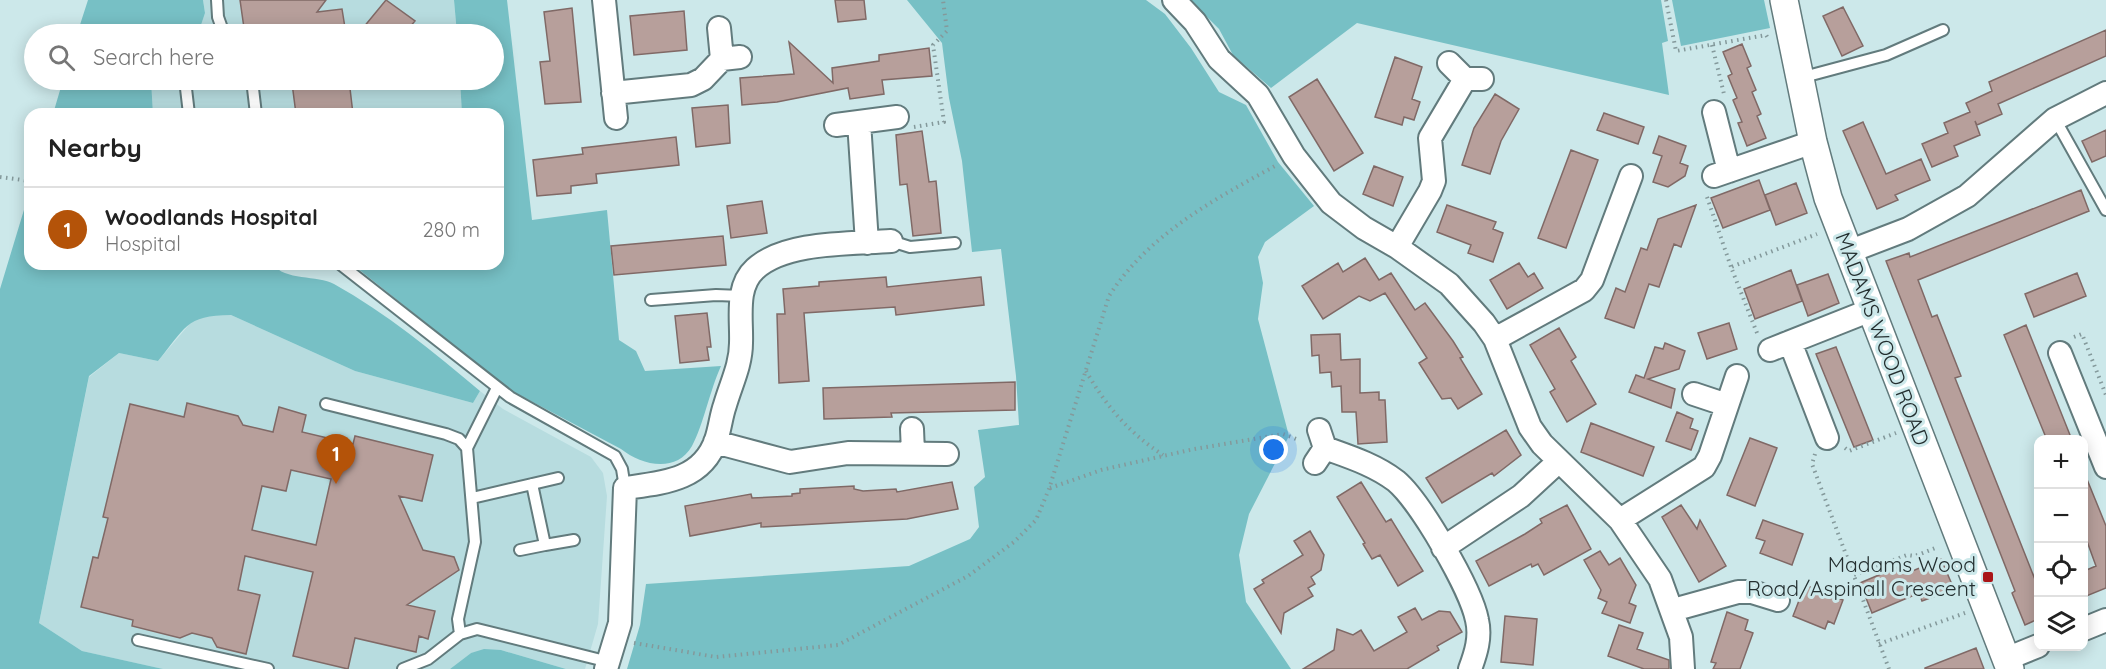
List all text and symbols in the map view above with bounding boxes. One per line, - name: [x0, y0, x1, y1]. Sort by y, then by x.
- search box: [24, 24, 504, 90]
- icon: search: [45, 41, 78, 74]
- text: Search here: [93, 43, 214, 71]
- text: Nearby: [48, 131, 142, 164]
- text: Woodlands Hospital: [105, 203, 318, 231]
- text: 1: [64, 217, 71, 242]
- text: 280 m: [423, 217, 480, 242]
- street label: MADAMS WOOD ROAD: [1830, 228, 1936, 449]
- text: Hospital: [105, 231, 181, 256]
- pin: 1: [316, 434, 356, 484]
- your location: [1259, 435, 1288, 464]
- map controls: [2034, 435, 2088, 651]
- button: +: [2034, 435, 2088, 489]
- button: −: [2034, 489, 2088, 543]
- button: locate: [2034, 543, 2088, 597]
- place label: Madams Wood Road/Aspinall Crescent: [1747, 551, 1976, 601]
- marker: Madams Wood Road/Aspinall Crescent: [1981, 570, 1995, 584]
- button: layers: [2034, 597, 2088, 651]

